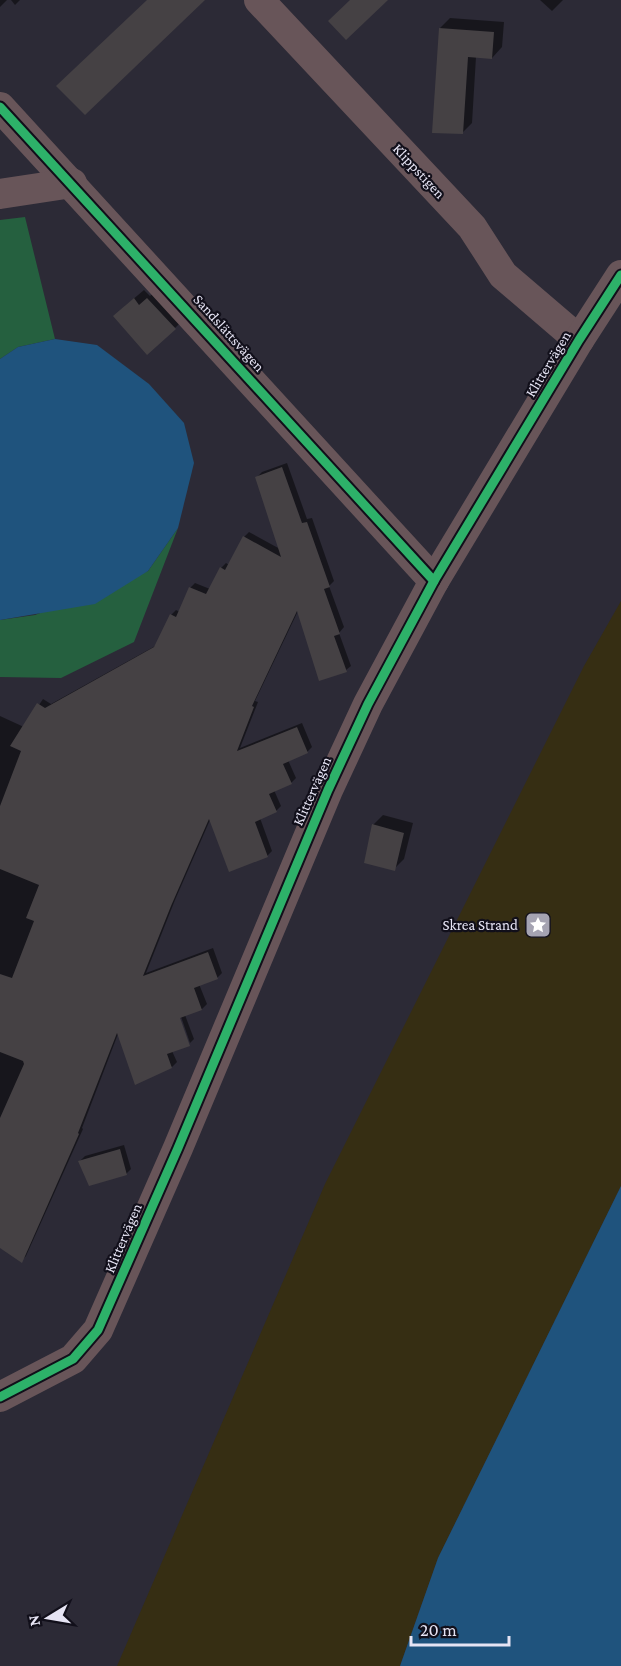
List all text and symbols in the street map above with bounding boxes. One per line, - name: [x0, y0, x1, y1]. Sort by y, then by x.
- street label: Klippstigen: [389, 140, 448, 202]
- street label: Sandslättsvägen: [190, 291, 268, 375]
- street label: Klittervägen: [522, 328, 575, 400]
- street label: Klittervägen: [290, 754, 335, 828]
- place icon: Skrea Strand: [523, 910, 553, 940]
- place label: Skrea Strand: [443, 917, 518, 933]
- street label: Klittervägen: [101, 1201, 146, 1276]
- north arrow: [18, 1588, 78, 1648]
- scale bar: [411, 1609, 508, 1647]
- text: N: [24, 1614, 43, 1628]
- text: 20 m: [420, 1620, 457, 1640]

